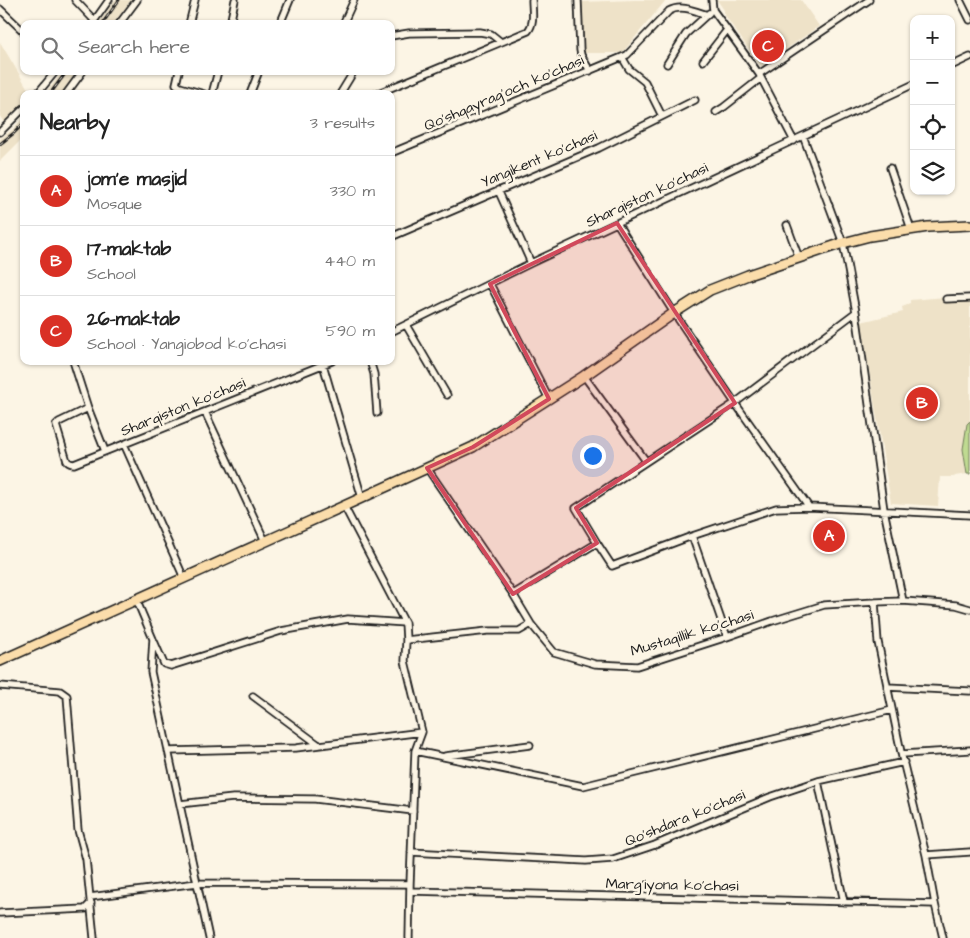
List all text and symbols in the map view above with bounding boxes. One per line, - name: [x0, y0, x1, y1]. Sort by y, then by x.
- map controls: [910, 15, 955, 195]
- button: +: [910, 15, 955, 60]
- search box: [20, 20, 395, 75]
- pin: C: [752, 27, 784, 65]
- icon: search: [38, 34, 66, 62]
- text: Search here: [78, 34, 190, 61]
- street label: Qo'shqayrag'och ko'chasi: [421, 49, 588, 137]
- button: −: [910, 60, 955, 105]
- button: locate: [910, 105, 955, 150]
- text: Nearby: [40, 108, 110, 137]
- text: 3 results: [310, 112, 375, 134]
- street label: Yangikent ko'chasi: [478, 125, 601, 194]
- button: layers: [910, 150, 955, 195]
- street label: Sharqiston ko'chasi: [582, 157, 712, 233]
- text: jom'e masjid: [87, 166, 187, 193]
- text: A: [51, 180, 61, 202]
- text: 330 m: [330, 180, 375, 202]
- text: Mosque: [87, 193, 142, 215]
- text: 17-maktab: [87, 236, 171, 263]
- text: B: [50, 250, 62, 272]
- text: 440 m: [324, 250, 375, 272]
- text: School: [87, 263, 136, 285]
- text: 26-maktab: [87, 306, 180, 333]
- text: C: [50, 320, 62, 342]
- text: 590 m: [326, 320, 375, 342]
- text: School · Yangiobod ko'chasi: [87, 333, 286, 355]
- street label: Sharqiston ko'chasi: [117, 372, 249, 442]
- pin: B: [906, 384, 938, 422]
- your location: [580, 443, 606, 469]
- pin: A: [813, 517, 845, 555]
- street label: Mustaqillik ko'chasi: [628, 604, 757, 662]
- street label: Qo'shdara ko'chasi: [622, 784, 749, 852]
- street label: Marg'iyona ko'chasi: [605, 873, 739, 898]

